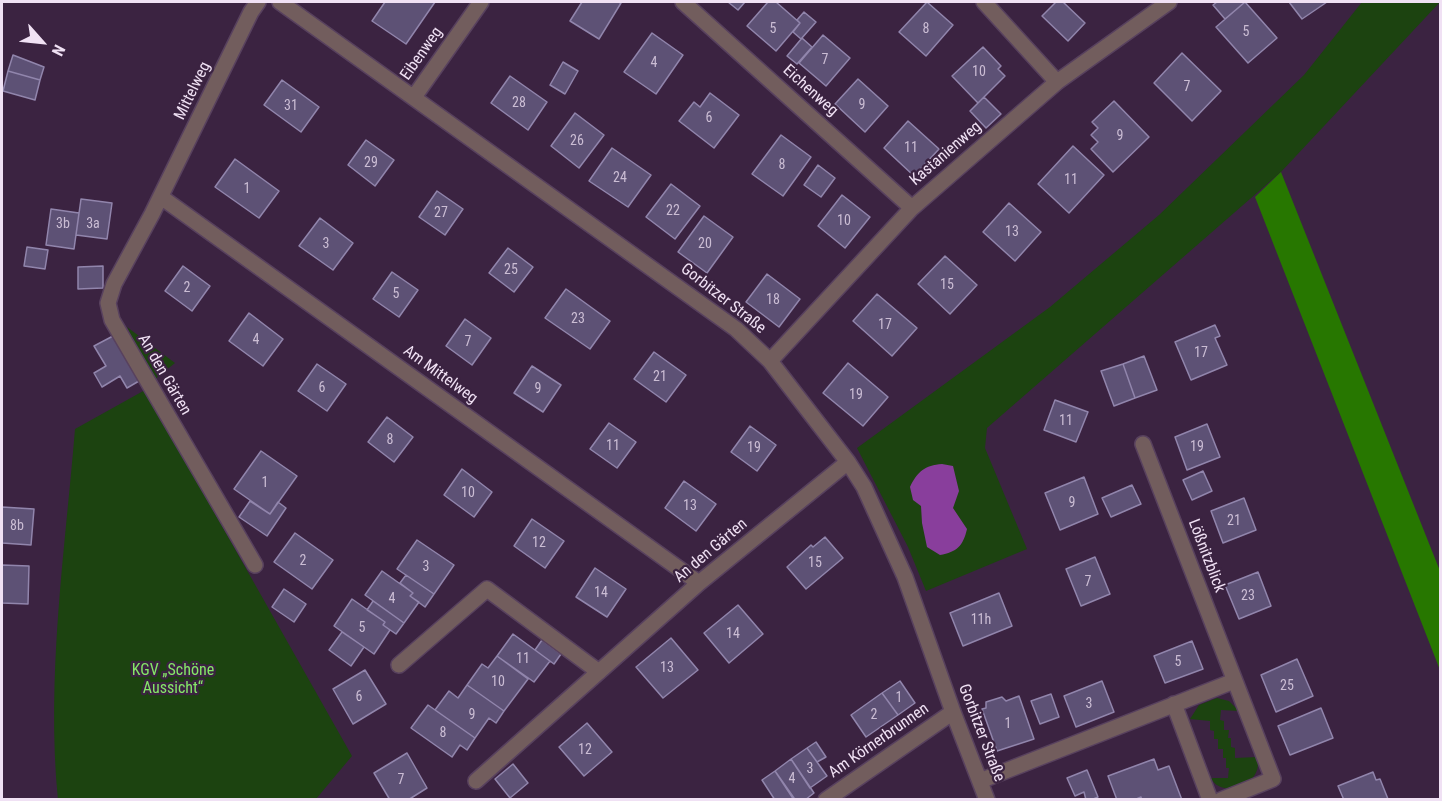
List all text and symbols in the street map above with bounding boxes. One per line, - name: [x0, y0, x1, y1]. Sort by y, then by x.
- north arrow: [12, 12, 72, 72]
- house number: 5: [770, 21, 776, 37]
- house number: 8: [923, 21, 929, 37]
- street label: Eibenweg: [397, 24, 447, 84]
- house number: 5: [1243, 24, 1249, 40]
- text: N: [48, 42, 69, 59]
- house number: 7: [822, 52, 828, 68]
- house number: 4: [651, 55, 657, 71]
- street label: Mittelweg: [171, 59, 215, 123]
- street label: Eichenweg: [778, 61, 842, 121]
- house number: 10: [972, 64, 986, 80]
- house number: 7: [1184, 79, 1190, 95]
- house number: 28: [512, 95, 526, 111]
- house number: 9: [859, 97, 865, 113]
- house number: 31: [284, 98, 298, 114]
- house number: 6: [706, 110, 712, 126]
- street label: Kastanienweg: [906, 118, 986, 190]
- house number: 9: [1117, 128, 1123, 144]
- house number: 26: [570, 133, 584, 149]
- house number: 11: [904, 140, 918, 156]
- house number: 29: [364, 155, 378, 171]
- house number: 8: [779, 157, 785, 173]
- house number: 24: [613, 170, 627, 186]
- house number: 11: [1064, 172, 1078, 188]
- house number: 1: [244, 181, 250, 197]
- house number: 22: [666, 203, 680, 219]
- house number: 27: [434, 205, 448, 221]
- house number: 10: [837, 213, 851, 229]
- house number: 3b: [56, 216, 70, 232]
- house number: 3a: [86, 216, 100, 232]
- house number: 13: [1005, 224, 1019, 240]
- house number: 3: [323, 236, 329, 252]
- house number: 20: [698, 236, 712, 252]
- street label: Gorbitzer Straße: [677, 260, 769, 338]
- house number: 25: [504, 262, 518, 278]
- house number: 15: [940, 277, 954, 293]
- house number: 2: [184, 280, 190, 296]
- house number: 5: [393, 286, 399, 302]
- house number: 18: [766, 292, 780, 308]
- house number: 23: [571, 311, 585, 327]
- house number: 17: [878, 317, 892, 333]
- street label: An den Gärten: [133, 331, 195, 419]
- house number: 4: [253, 332, 259, 348]
- house number: 7: [465, 334, 471, 350]
- street label: Am Mittelweg: [399, 342, 481, 408]
- house number: 17: [1194, 345, 1208, 361]
- house number: 21: [653, 369, 667, 385]
- house number: 6: [319, 380, 325, 396]
- house number: 9: [535, 381, 541, 397]
- house number: 19: [849, 387, 863, 403]
- house number: 11: [1059, 413, 1073, 429]
- house number: 8: [387, 432, 393, 448]
- house number: 11: [606, 438, 620, 454]
- house number: 19: [1190, 439, 1204, 455]
- house number: 19: [747, 440, 761, 456]
- house number: 1: [262, 475, 268, 491]
- house number: 10: [461, 485, 475, 501]
- house number: 9: [1069, 495, 1075, 511]
- house number: 13: [683, 498, 697, 514]
- house number: 21: [1227, 513, 1241, 529]
- street label: An den Gärten: [670, 515, 752, 587]
- street label: Lößnitzblick: [1183, 517, 1229, 595]
- house number: 8b: [10, 518, 24, 534]
- house number: 12: [532, 535, 546, 551]
- house number: 2: [300, 553, 306, 569]
- house number: 15: [808, 555, 822, 571]
- house number: 3: [423, 559, 429, 575]
- house number: 7: [1085, 574, 1091, 590]
- house number: 14: [594, 585, 608, 601]
- house number: 23: [1241, 588, 1255, 604]
- house number: 4: [389, 591, 395, 607]
- house number: 11h: [971, 612, 991, 628]
- house number: 5: [359, 620, 365, 636]
- house number: 14: [726, 626, 740, 642]
- house number: 11: [516, 651, 530, 667]
- house number: 5: [1175, 654, 1181, 670]
- house number: 13: [660, 660, 674, 676]
- park label: KGV „Schöne Aussicht“: [132, 661, 214, 699]
- house number: 10: [491, 674, 505, 690]
- house number: 25: [1280, 678, 1294, 694]
- street label: Gorbitzer Straße: [954, 682, 1008, 784]
- house number: 6: [356, 689, 362, 705]
- house number: 1: [896, 690, 902, 706]
- house number: 3: [1086, 696, 1092, 712]
- street label: Am Körnerbrunnen: [825, 699, 933, 783]
- house number: 9: [469, 707, 475, 723]
- house number: 2: [871, 707, 877, 723]
- house number: 1: [1005, 716, 1011, 732]
- house number: 8: [440, 725, 446, 741]
- house number: 12: [578, 742, 592, 758]
- house number: 3: [807, 761, 813, 777]
- house number: 4: [789, 771, 795, 787]
- house number: 7: [398, 772, 404, 788]

